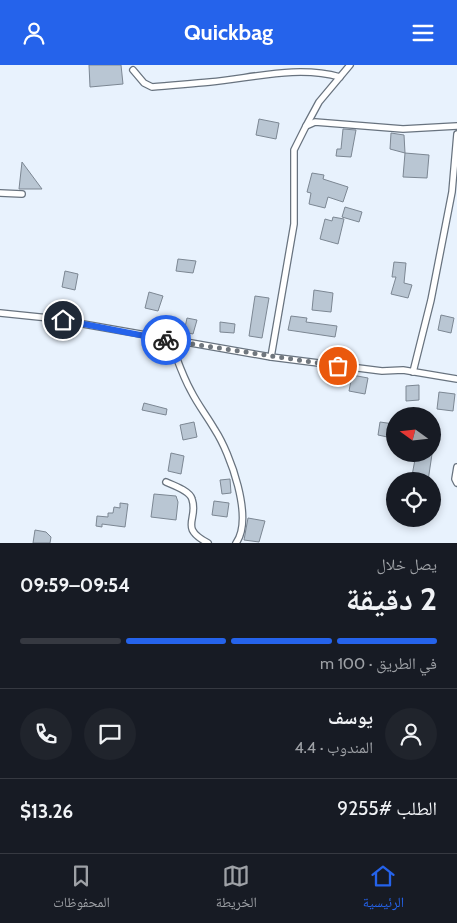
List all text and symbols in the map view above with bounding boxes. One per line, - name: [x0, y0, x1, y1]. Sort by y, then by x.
- icon: person: [20, 19, 48, 47]
- text: Quickbag: [184, 19, 273, 46]
- icon: menu: [409, 19, 437, 47]
- pin: [42, 299, 84, 341]
- icon: home: [49, 306, 77, 334]
- courier: [141, 315, 191, 365]
- icon: bike: [152, 326, 180, 354]
- pin: [317, 345, 359, 387]
- icon: bag: [324, 352, 352, 380]
- north arrow: [386, 407, 441, 463]
- map controls: [386, 407, 441, 527]
- button: locate: [386, 472, 441, 527]
- text: يصل خلال: [377, 555, 437, 574]
- text: 09:54–09:59: [20, 574, 130, 597]
- text: 2 دقيقة: [346, 579, 437, 618]
- text: في الطريق · 100 m: [320, 654, 437, 673]
- text: يوسف: [328, 706, 373, 729]
- button: phone: [20, 708, 72, 760]
- button: chat: [84, 708, 136, 760]
- button: person: [385, 708, 437, 760]
- text: المندوب · 4.4: [294, 738, 373, 757]
- text: الطلب #9255: [337, 797, 437, 820]
- text: $13.26: [20, 800, 73, 823]
- tab: المحفوظات: [53, 862, 110, 916]
- tab: الخريطة: [216, 862, 257, 916]
- tab: الرئيسية: [363, 862, 404, 916]

